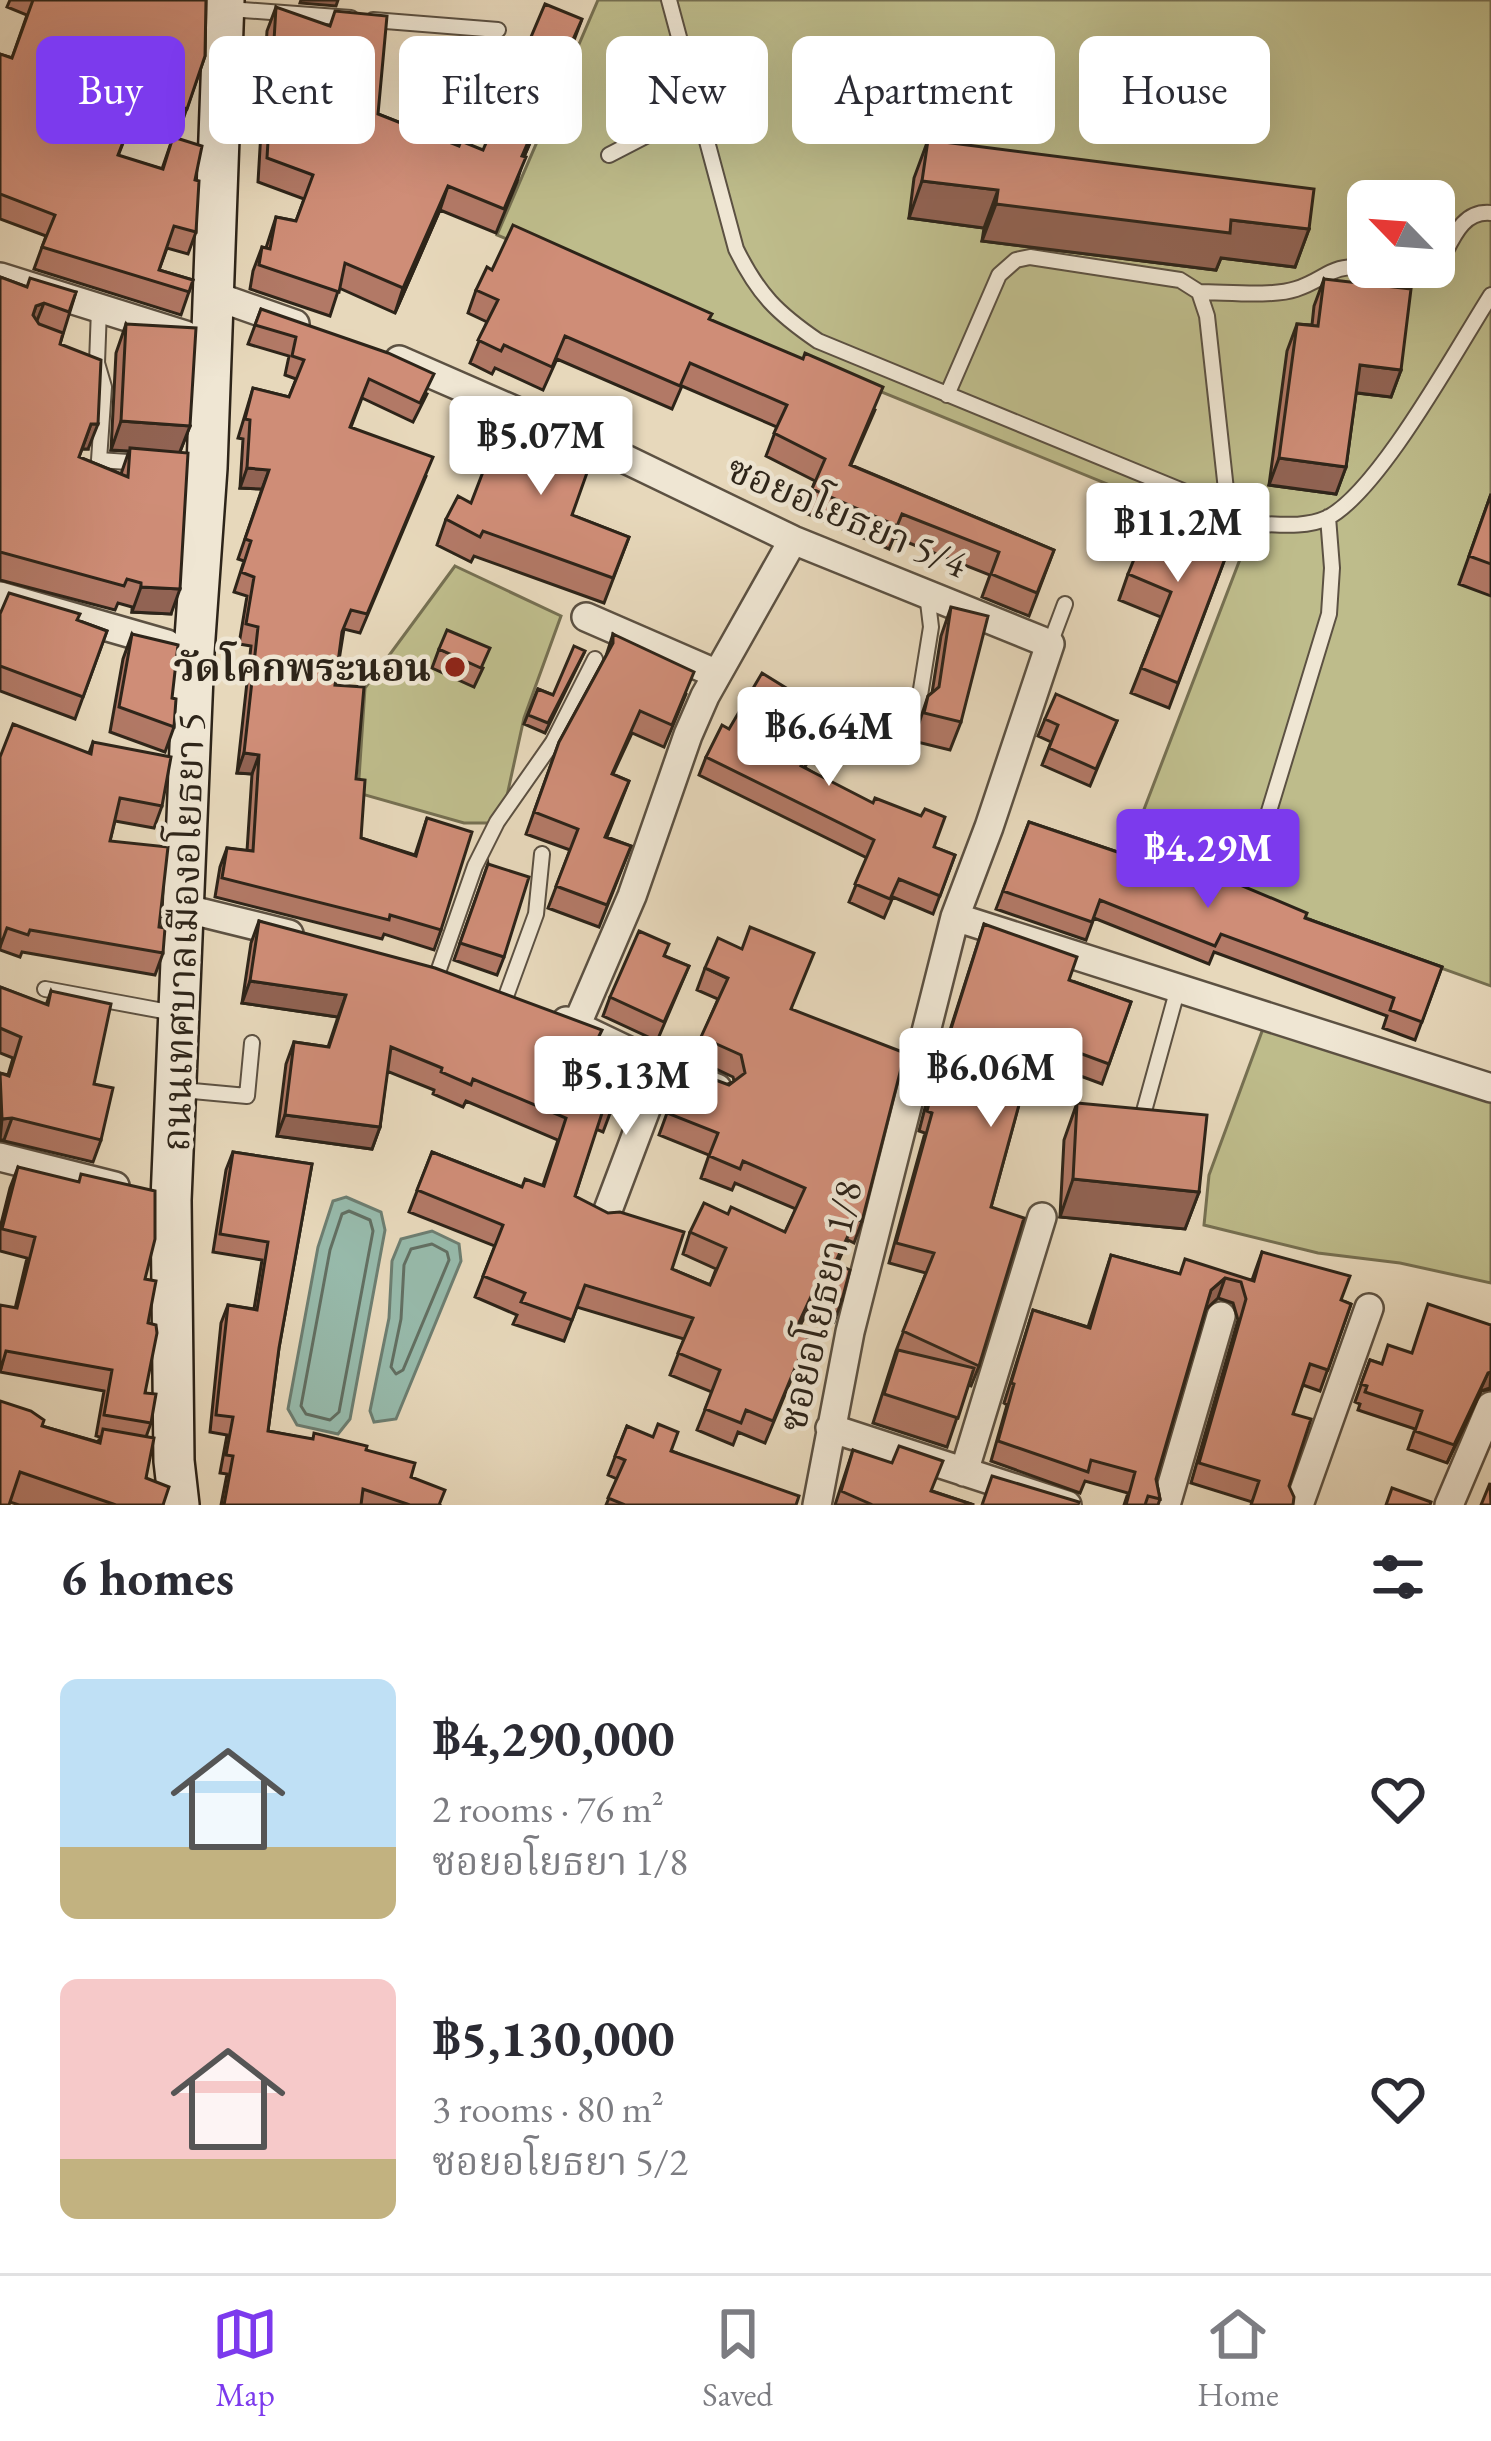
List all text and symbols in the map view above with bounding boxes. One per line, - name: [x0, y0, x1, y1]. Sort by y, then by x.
- chip: Buy: [36, 36, 185, 144]
- chip: Rent: [209, 36, 375, 144]
- chip: Filters: [399, 36, 582, 144]
- chip: New: [606, 36, 768, 144]
- chip: Apartment: [792, 36, 1055, 144]
- chip: House: [1079, 36, 1270, 144]
- north arrow: [1347, 180, 1455, 288]
- map controls: [1347, 180, 1455, 288]
- pin: ฿5.07M: [443, 396, 639, 498]
- text: ฿5.07M: [476, 409, 606, 460]
- street label: ซอยอโยธยา 5/4: [719, 442, 975, 590]
- pin: ฿11.2M: [1080, 483, 1276, 585]
- text: ฿11.2M: [1113, 496, 1243, 547]
- place label: วัดโคกพระนอน: [174, 641, 431, 693]
- marker: วัดโคกพระนอน: [442, 654, 468, 680]
- pin: ฿6.64M: [731, 687, 927, 789]
- text: ฿6.64M: [764, 700, 894, 751]
- street label: ถนนเทศบาลเมืองอโยธยา 5: [149, 712, 216, 1152]
- pin: ฿4.29M: [1110, 809, 1306, 911]
- text: ฿4.29M: [1143, 822, 1273, 873]
- pin: ฿6.06M: [893, 1028, 1089, 1130]
- pin: ฿5.13M: [528, 1036, 724, 1138]
- text: ฿6.06M: [926, 1041, 1056, 1092]
- text: ฿5.13M: [561, 1049, 691, 1100]
- street label: ซอยอโยธยา 1/8: [765, 1175, 874, 1436]
- text: 6 homes: [60, 1544, 234, 1610]
- icon: filters: [1365, 1544, 1431, 1610]
- text: ฿4,290,000: [432, 1705, 675, 1771]
- icon: home: [156, 1727, 300, 1871]
- icon: heart: [1365, 1766, 1431, 1832]
- text: 2 rooms · 76 m²: [432, 1783, 664, 1834]
- text: ซอยอโยธยา 1/8: [432, 1836, 688, 1887]
- text: ฿5,130,000: [432, 2005, 675, 2071]
- icon: home: [156, 2027, 300, 2171]
- icon: heart: [1365, 2066, 1431, 2132]
- text: 3 rooms · 80 m²: [432, 2083, 664, 2134]
- text: ซอยอโยธยา 5/2: [432, 2136, 688, 2187]
- tab: Map: [212, 2301, 278, 2416]
- tab: Saved: [702, 2301, 773, 2416]
- tab: Home: [1197, 2301, 1279, 2416]

